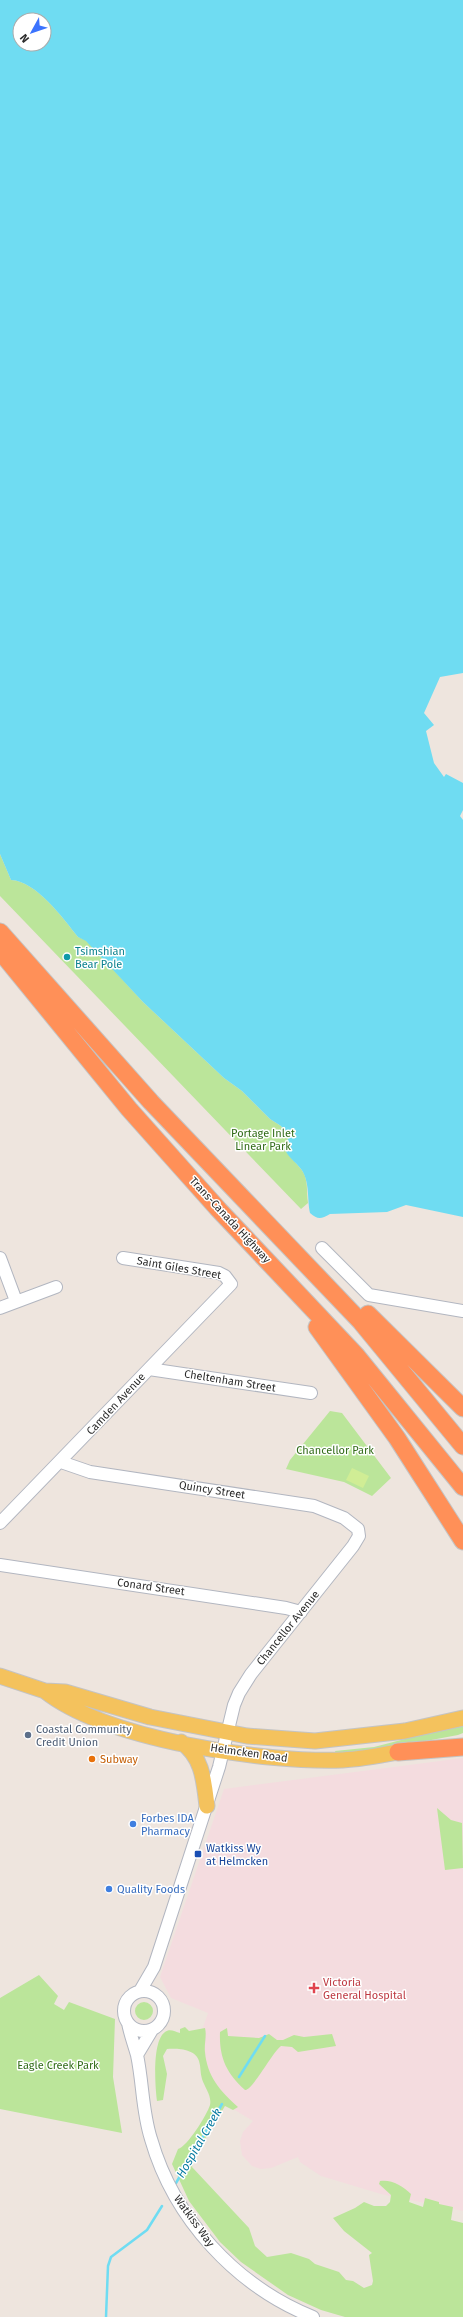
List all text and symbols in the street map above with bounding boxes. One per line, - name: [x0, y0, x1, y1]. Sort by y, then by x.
- north arrow: [12, 12, 52, 52]
- text: N: [17, 31, 32, 45]
- place label: Tsimshian Bear Pole: [75, 945, 125, 971]
- marker: Tsimshian Bear Pole: [62, 952, 72, 962]
- park label: Portage Inlet Linear Park: [231, 1127, 295, 1153]
- street label: Trans-Canada Highway: [187, 1174, 274, 1266]
- street label: Saint Giles Street: [136, 1254, 222, 1282]
- street label: Cheltenham Street: [183, 1367, 277, 1395]
- street label: Camden Avenue: [84, 1370, 148, 1438]
- park label: Chancellor Park: [296, 1444, 374, 1457]
- street label: Quincy Street: [178, 1478, 246, 1502]
- street label: Conard Street: [116, 1576, 186, 1598]
- street label: Chancellor Avenue: [254, 1588, 322, 1668]
- place label: Coastal Community Credit Union: [36, 1723, 132, 1749]
- marker: Coastal Community Credit Union: [23, 1730, 33, 1740]
- street label: Helmcken Road: [210, 1741, 288, 1765]
- place label: Subway: [100, 1753, 139, 1766]
- marker: Subway: [87, 1754, 97, 1764]
- place label: Forbes IDA Pharmacy: [141, 1812, 194, 1838]
- marker: Forbes IDA Pharmacy: [128, 1819, 138, 1829]
- place label: Watkiss Wy at Helmcken: [206, 1842, 268, 1868]
- marker: Watkiss Wy at Helmcken: [193, 1849, 203, 1859]
- place label: Quality Foods: [117, 1883, 185, 1896]
- marker: Quality Foods: [104, 1884, 114, 1894]
- place label: Victoria General Hospital: [323, 1976, 406, 2002]
- marker: Victoria General Hospital: [308, 1982, 320, 1994]
- park label: Eagle Creek Park: [17, 2059, 99, 2072]
- water label: Hospital Creek: [173, 2105, 225, 2180]
- street label: Watkiss Way: [171, 2193, 217, 2250]

